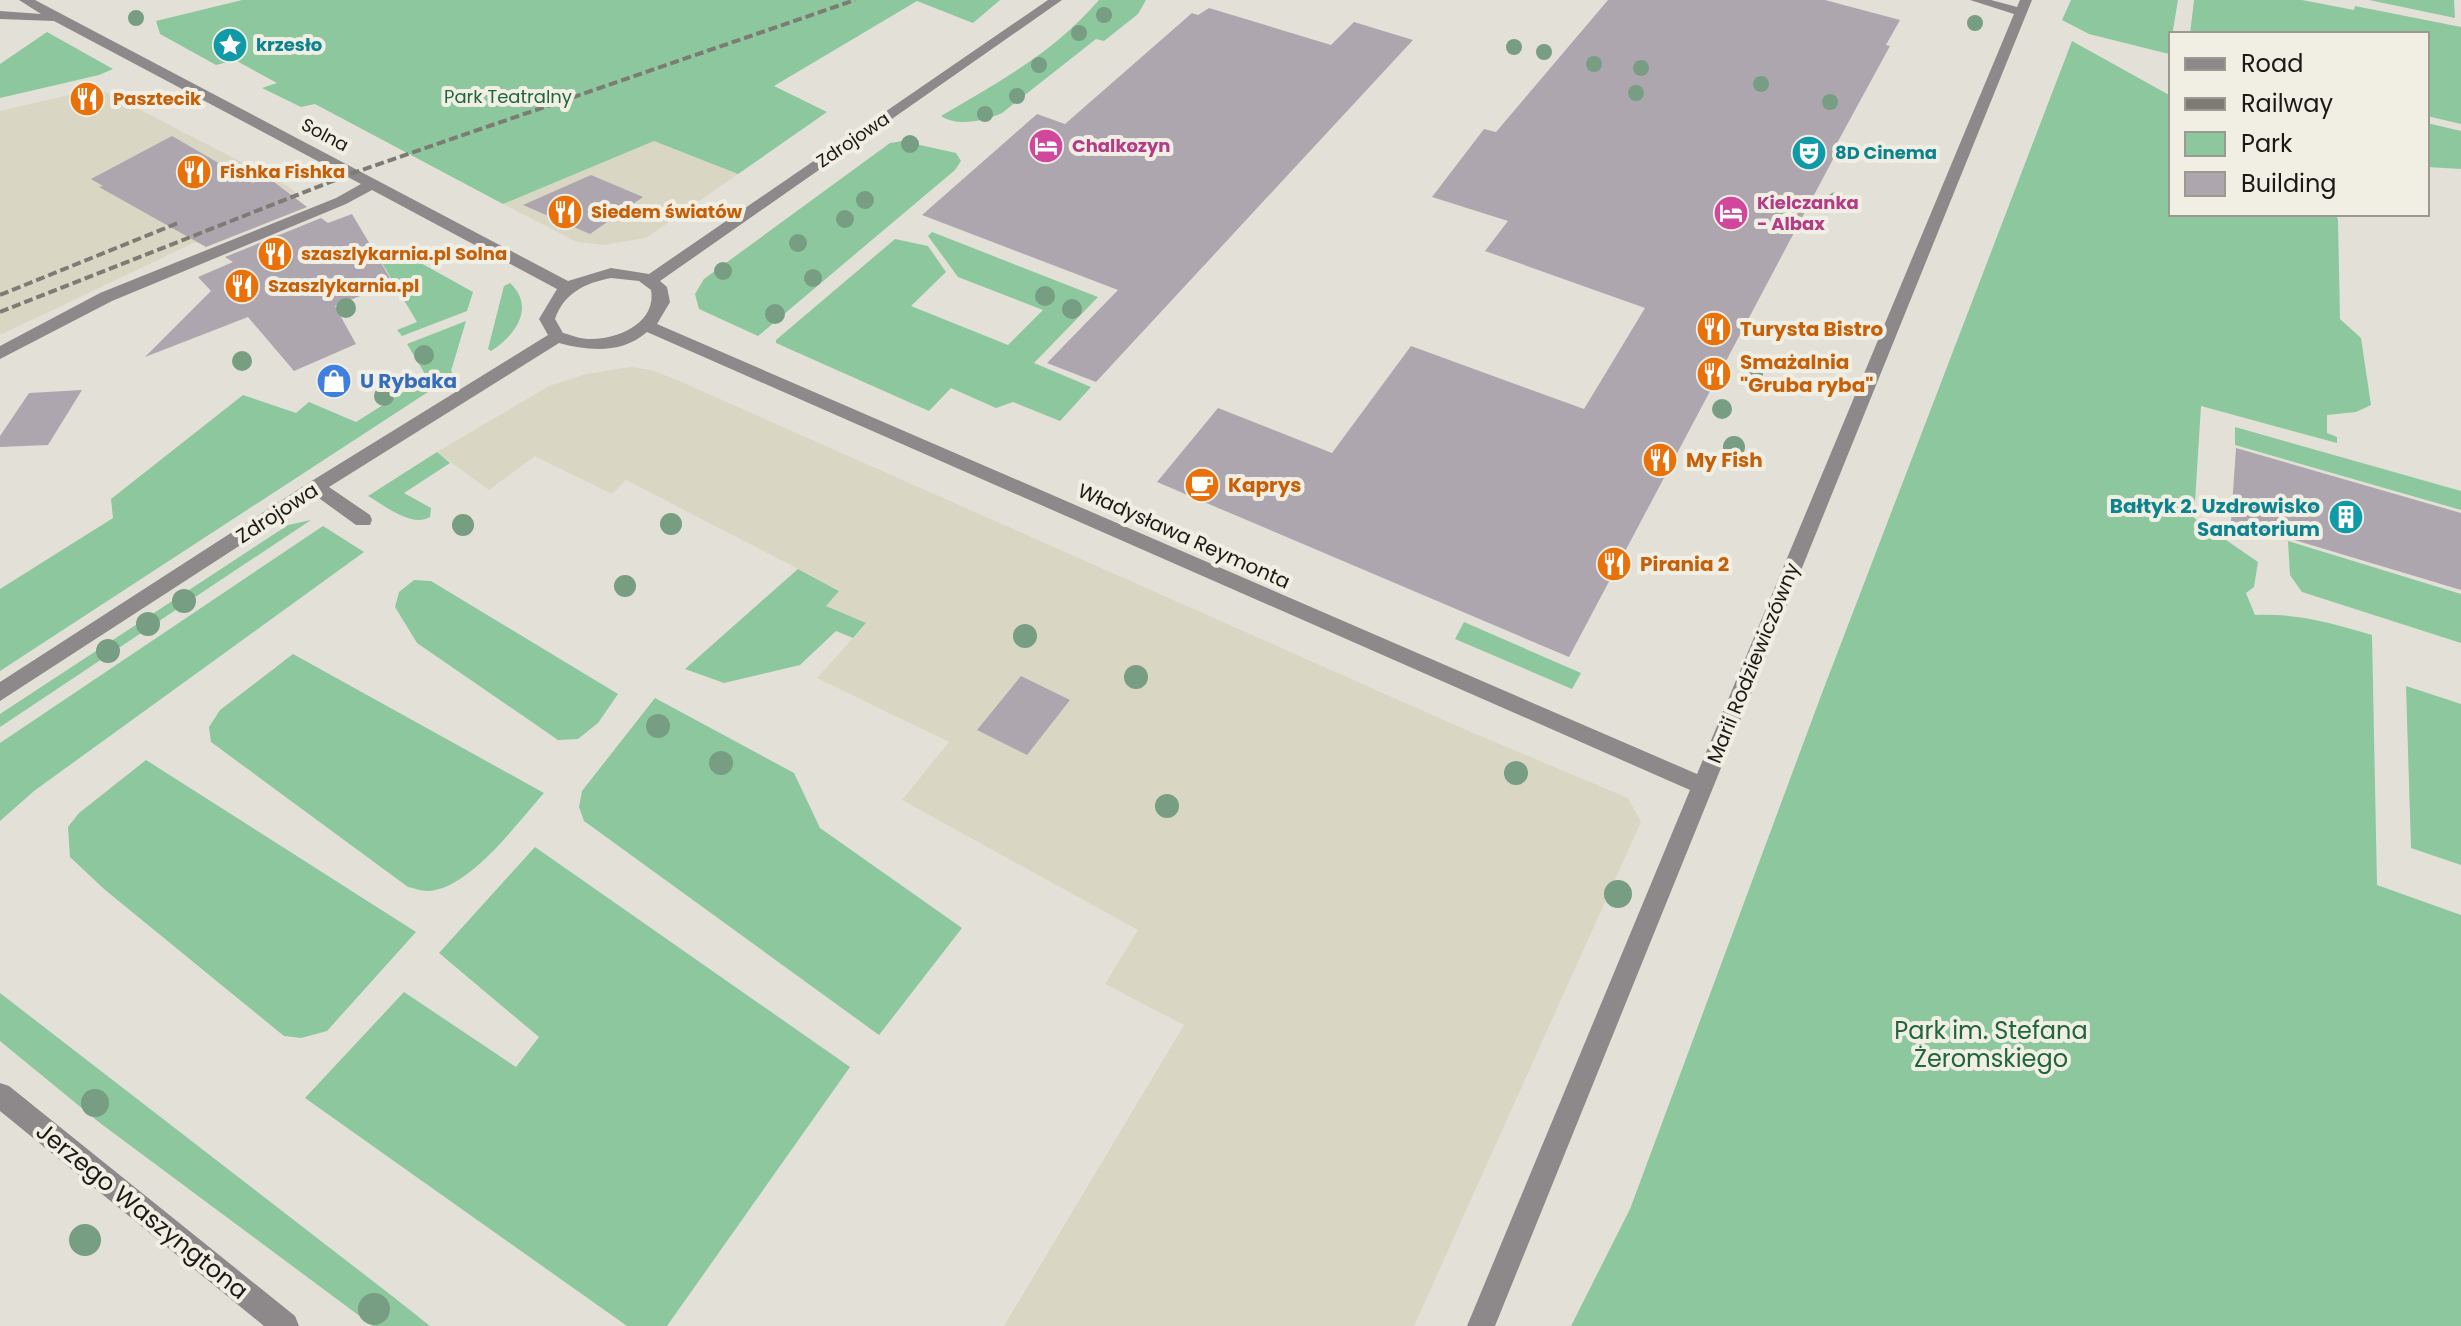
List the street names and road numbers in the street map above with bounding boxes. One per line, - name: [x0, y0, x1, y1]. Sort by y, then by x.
- street label: Zdrojowa: [811, 106, 894, 173]
- street label: Solna: [297, 112, 353, 157]
- street label: Zdrojowa: [231, 476, 323, 550]
- street label: Władysława Reymonta: [1073, 476, 1295, 596]
- street label: Marii Rodziewiczówny: [1700, 558, 1806, 768]
- street label: Jerzego Waszyngtona: [29, 1115, 255, 1307]

